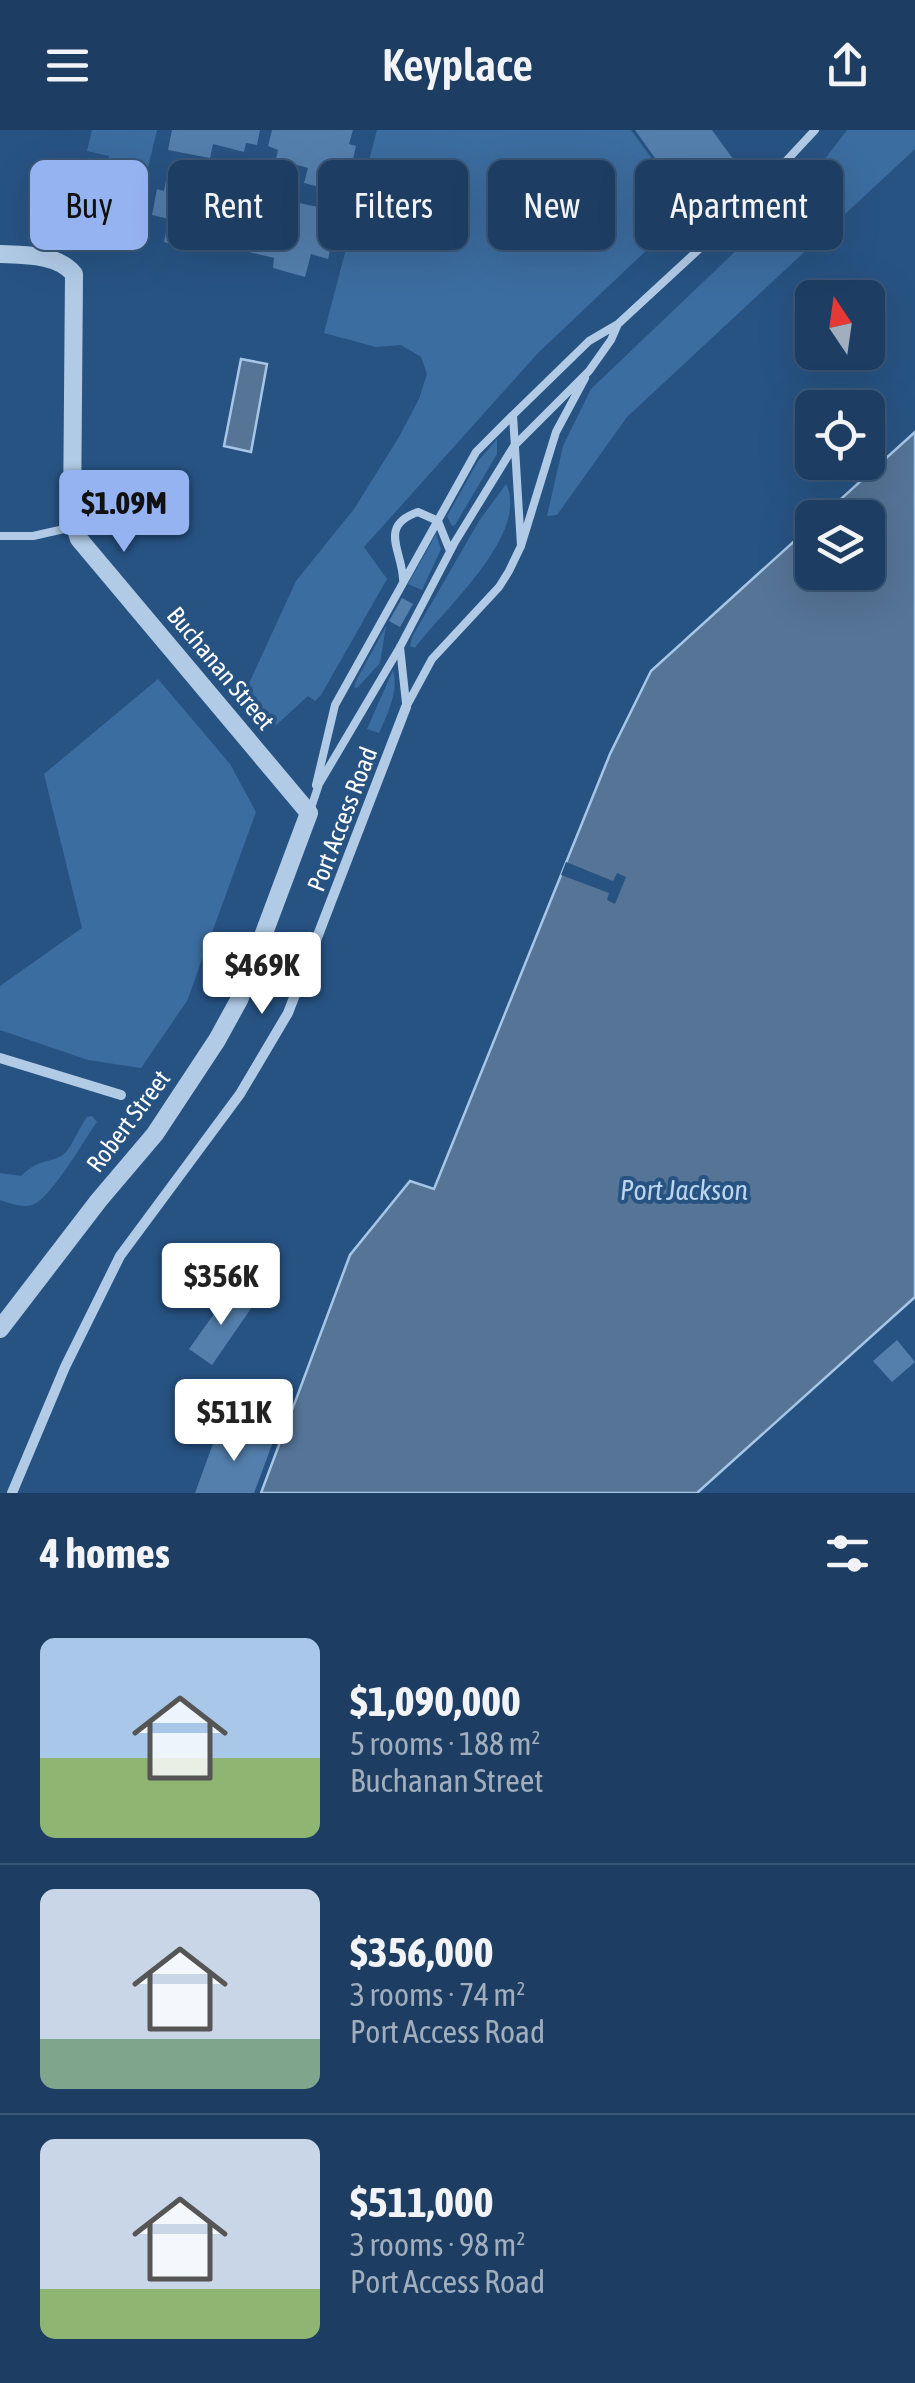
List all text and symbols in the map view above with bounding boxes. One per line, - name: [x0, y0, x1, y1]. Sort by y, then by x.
- icon: menu: [40, 38, 95, 93]
- icon: share: [820, 38, 875, 93]
- text: Keyplace: [382, 39, 533, 91]
- chip: Buy: [30, 160, 148, 250]
- chip: Rent: [168, 160, 298, 250]
- chip: Filters: [318, 160, 468, 250]
- chip: New: [488, 160, 615, 250]
- chip: Apartment: [635, 160, 843, 250]
- north arrow: [795, 280, 885, 370]
- map controls: [795, 280, 885, 590]
- button: locate: [795, 390, 885, 480]
- pin: $1.09M: [43, 470, 205, 555]
- text: $1.09M: [81, 484, 167, 521]
- button: layers: [795, 500, 885, 590]
- street label: Buchanan Street: [162, 601, 280, 735]
- street label: Port Access Road: [302, 743, 382, 895]
- pin: $469K: [192, 932, 332, 1017]
- text: $469K: [225, 946, 299, 983]
- street label: Robert Street: [81, 1065, 175, 1177]
- water label: Port Jackson: [620, 1174, 748, 1206]
- pin: $356K: [151, 1243, 291, 1328]
- text: $356K: [184, 1257, 258, 1294]
- pin: $511K: [164, 1379, 304, 1464]
- text: $511K: [197, 1393, 271, 1430]
- icon: filters: [820, 1526, 875, 1581]
- text: 4 homes: [40, 1529, 170, 1577]
- text: $1,090,000: [350, 1677, 521, 1725]
- icon: home: [120, 1678, 240, 1798]
- text: 5 rooms · 188 m²: [350, 1725, 540, 1762]
- text: Buchanan Street: [350, 1762, 543, 1799]
- text: $356,000: [350, 1928, 494, 1976]
- icon: home: [120, 1929, 240, 2049]
- text: 3 rooms · 74 m²: [350, 1976, 525, 2013]
- text: Port Access Road: [350, 2013, 545, 2050]
- text: $511,000: [350, 2178, 494, 2226]
- icon: home: [120, 2179, 240, 2299]
- text: 3 rooms · 98 m²: [350, 2226, 525, 2263]
- text: Port Access Road: [350, 2263, 545, 2300]

